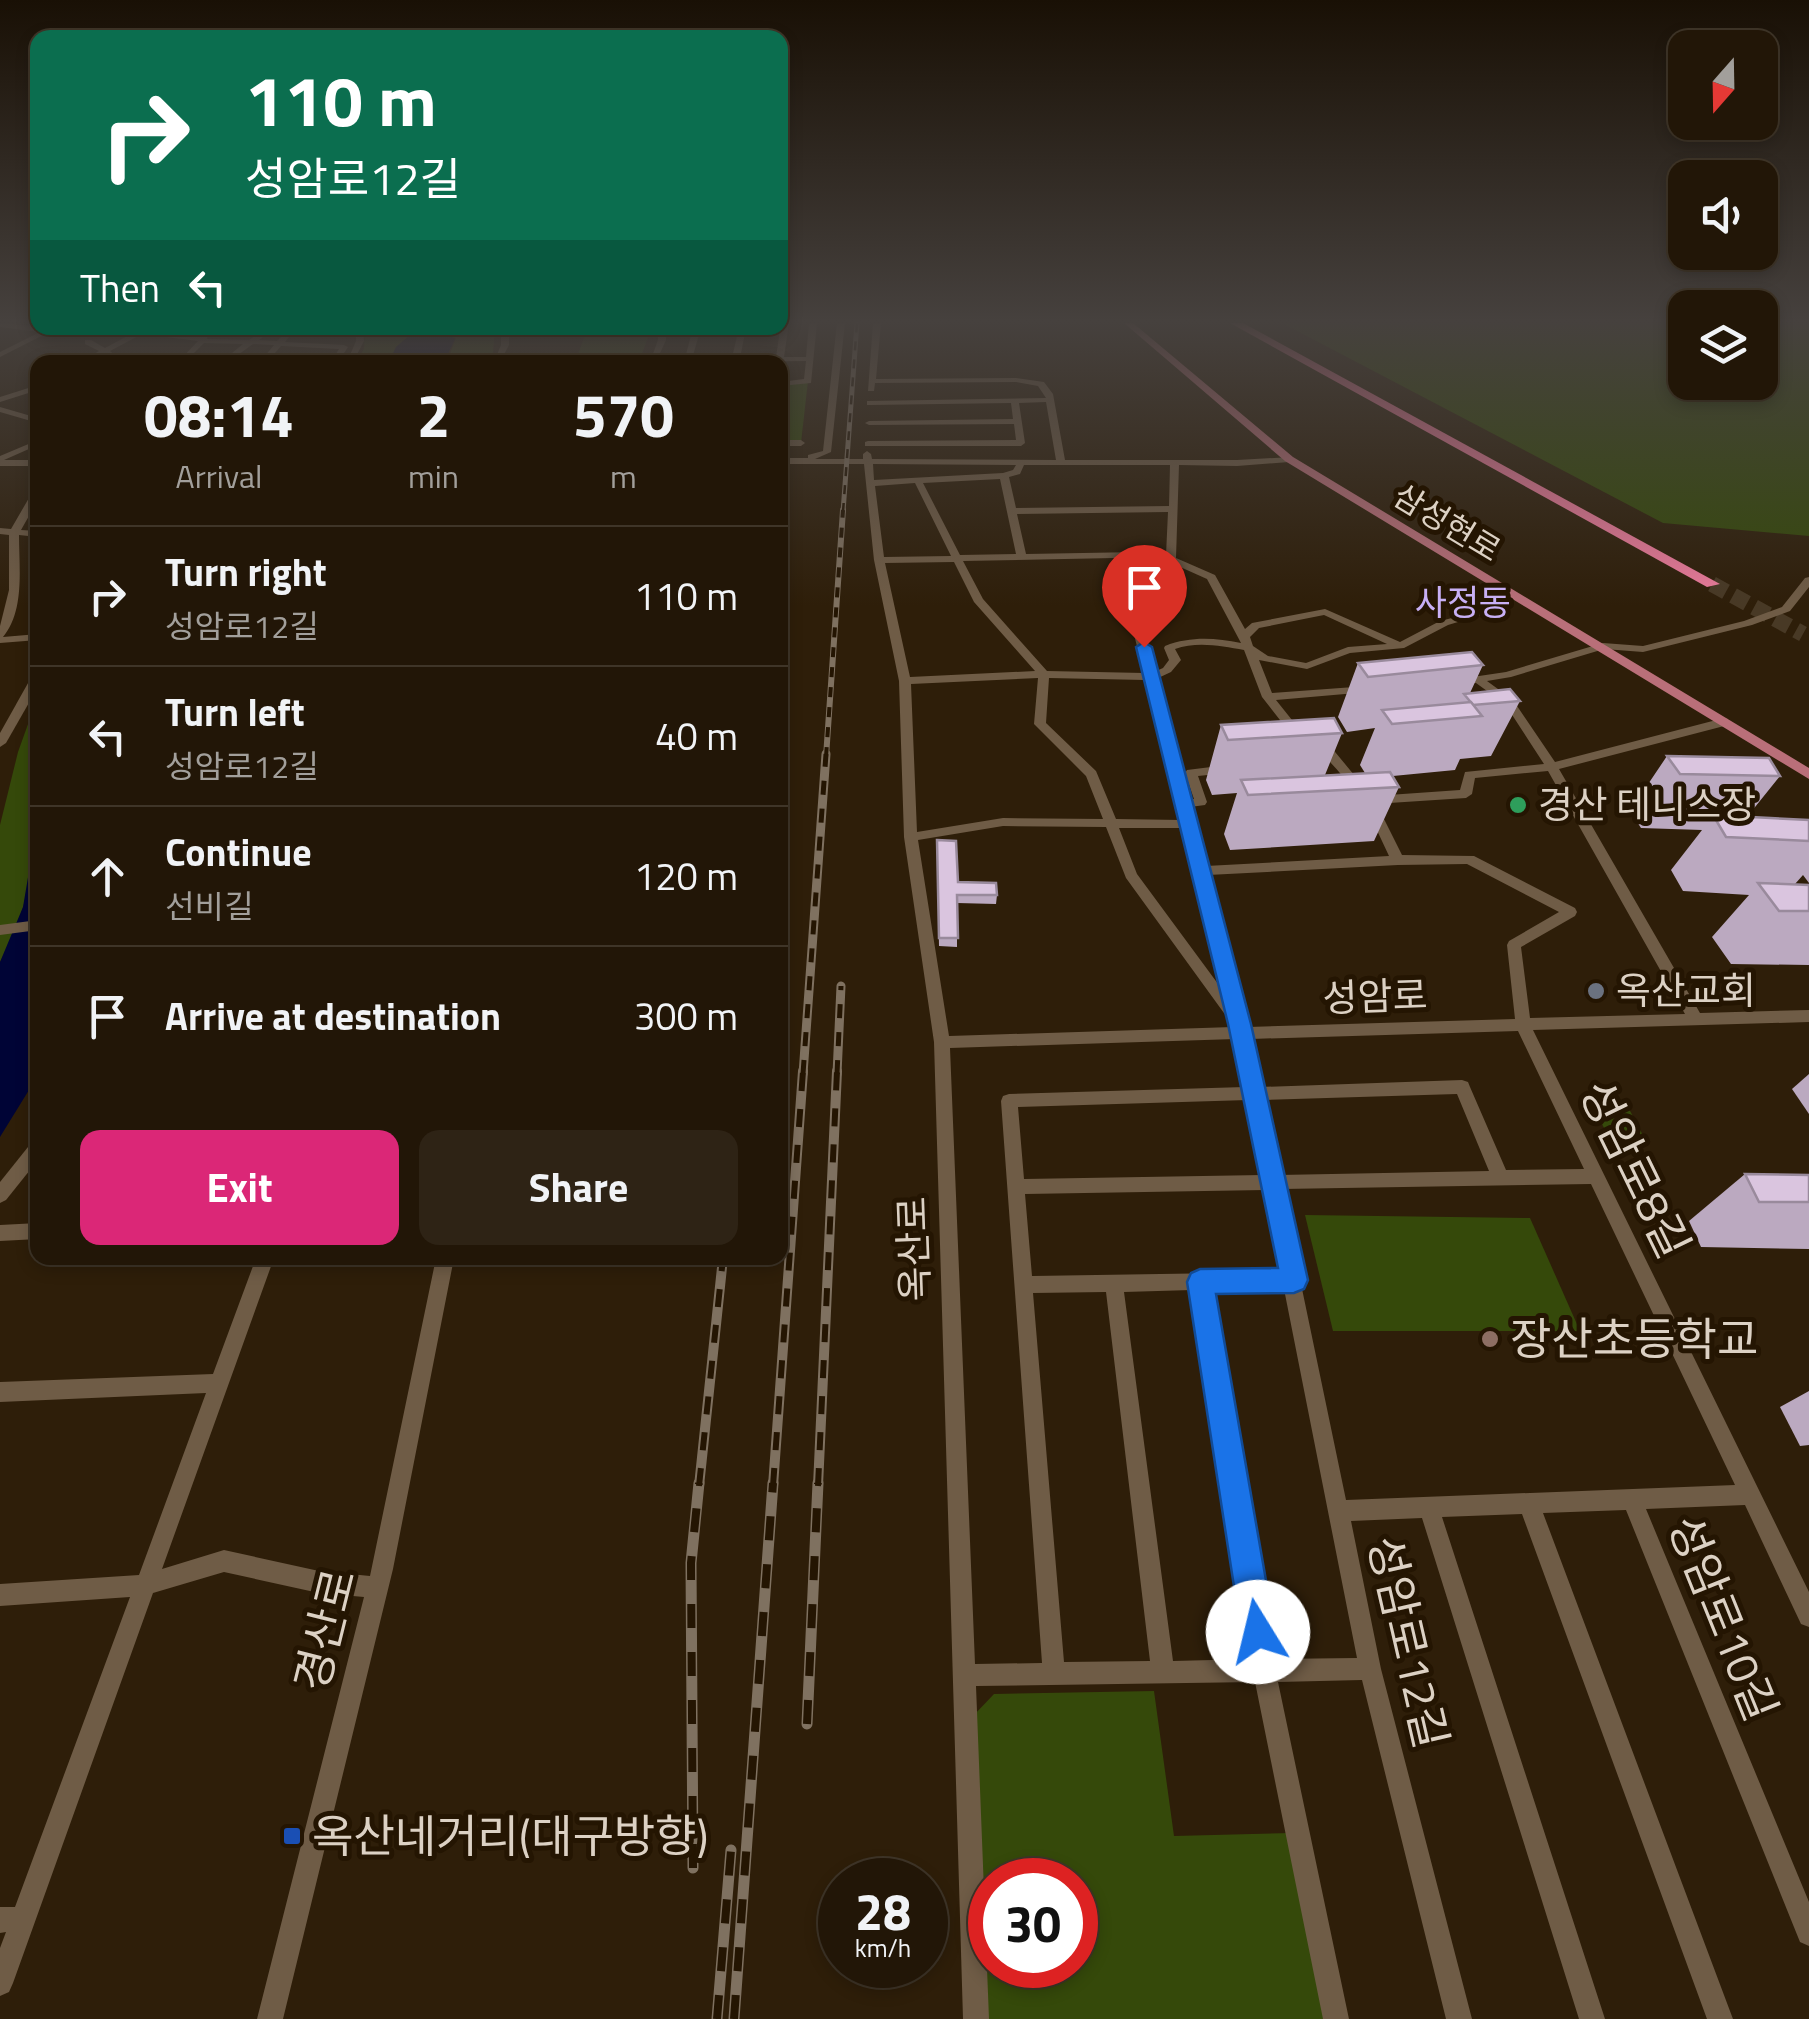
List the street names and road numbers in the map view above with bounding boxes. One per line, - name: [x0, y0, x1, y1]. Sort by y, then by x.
- street label: 삼성현로: [1385, 471, 1510, 573]
- street label: 성암로: [1322, 965, 1428, 1027]
- street label: 성암로8길: [1564, 1068, 1708, 1269]
- street label: 옥산로: [882, 1196, 944, 1302]
- street label: 성암로10길: [1652, 1505, 1796, 1731]
- street label: 성암로12길: [1352, 1529, 1466, 1755]
- street label: 경산로: [276, 1561, 372, 1698]

